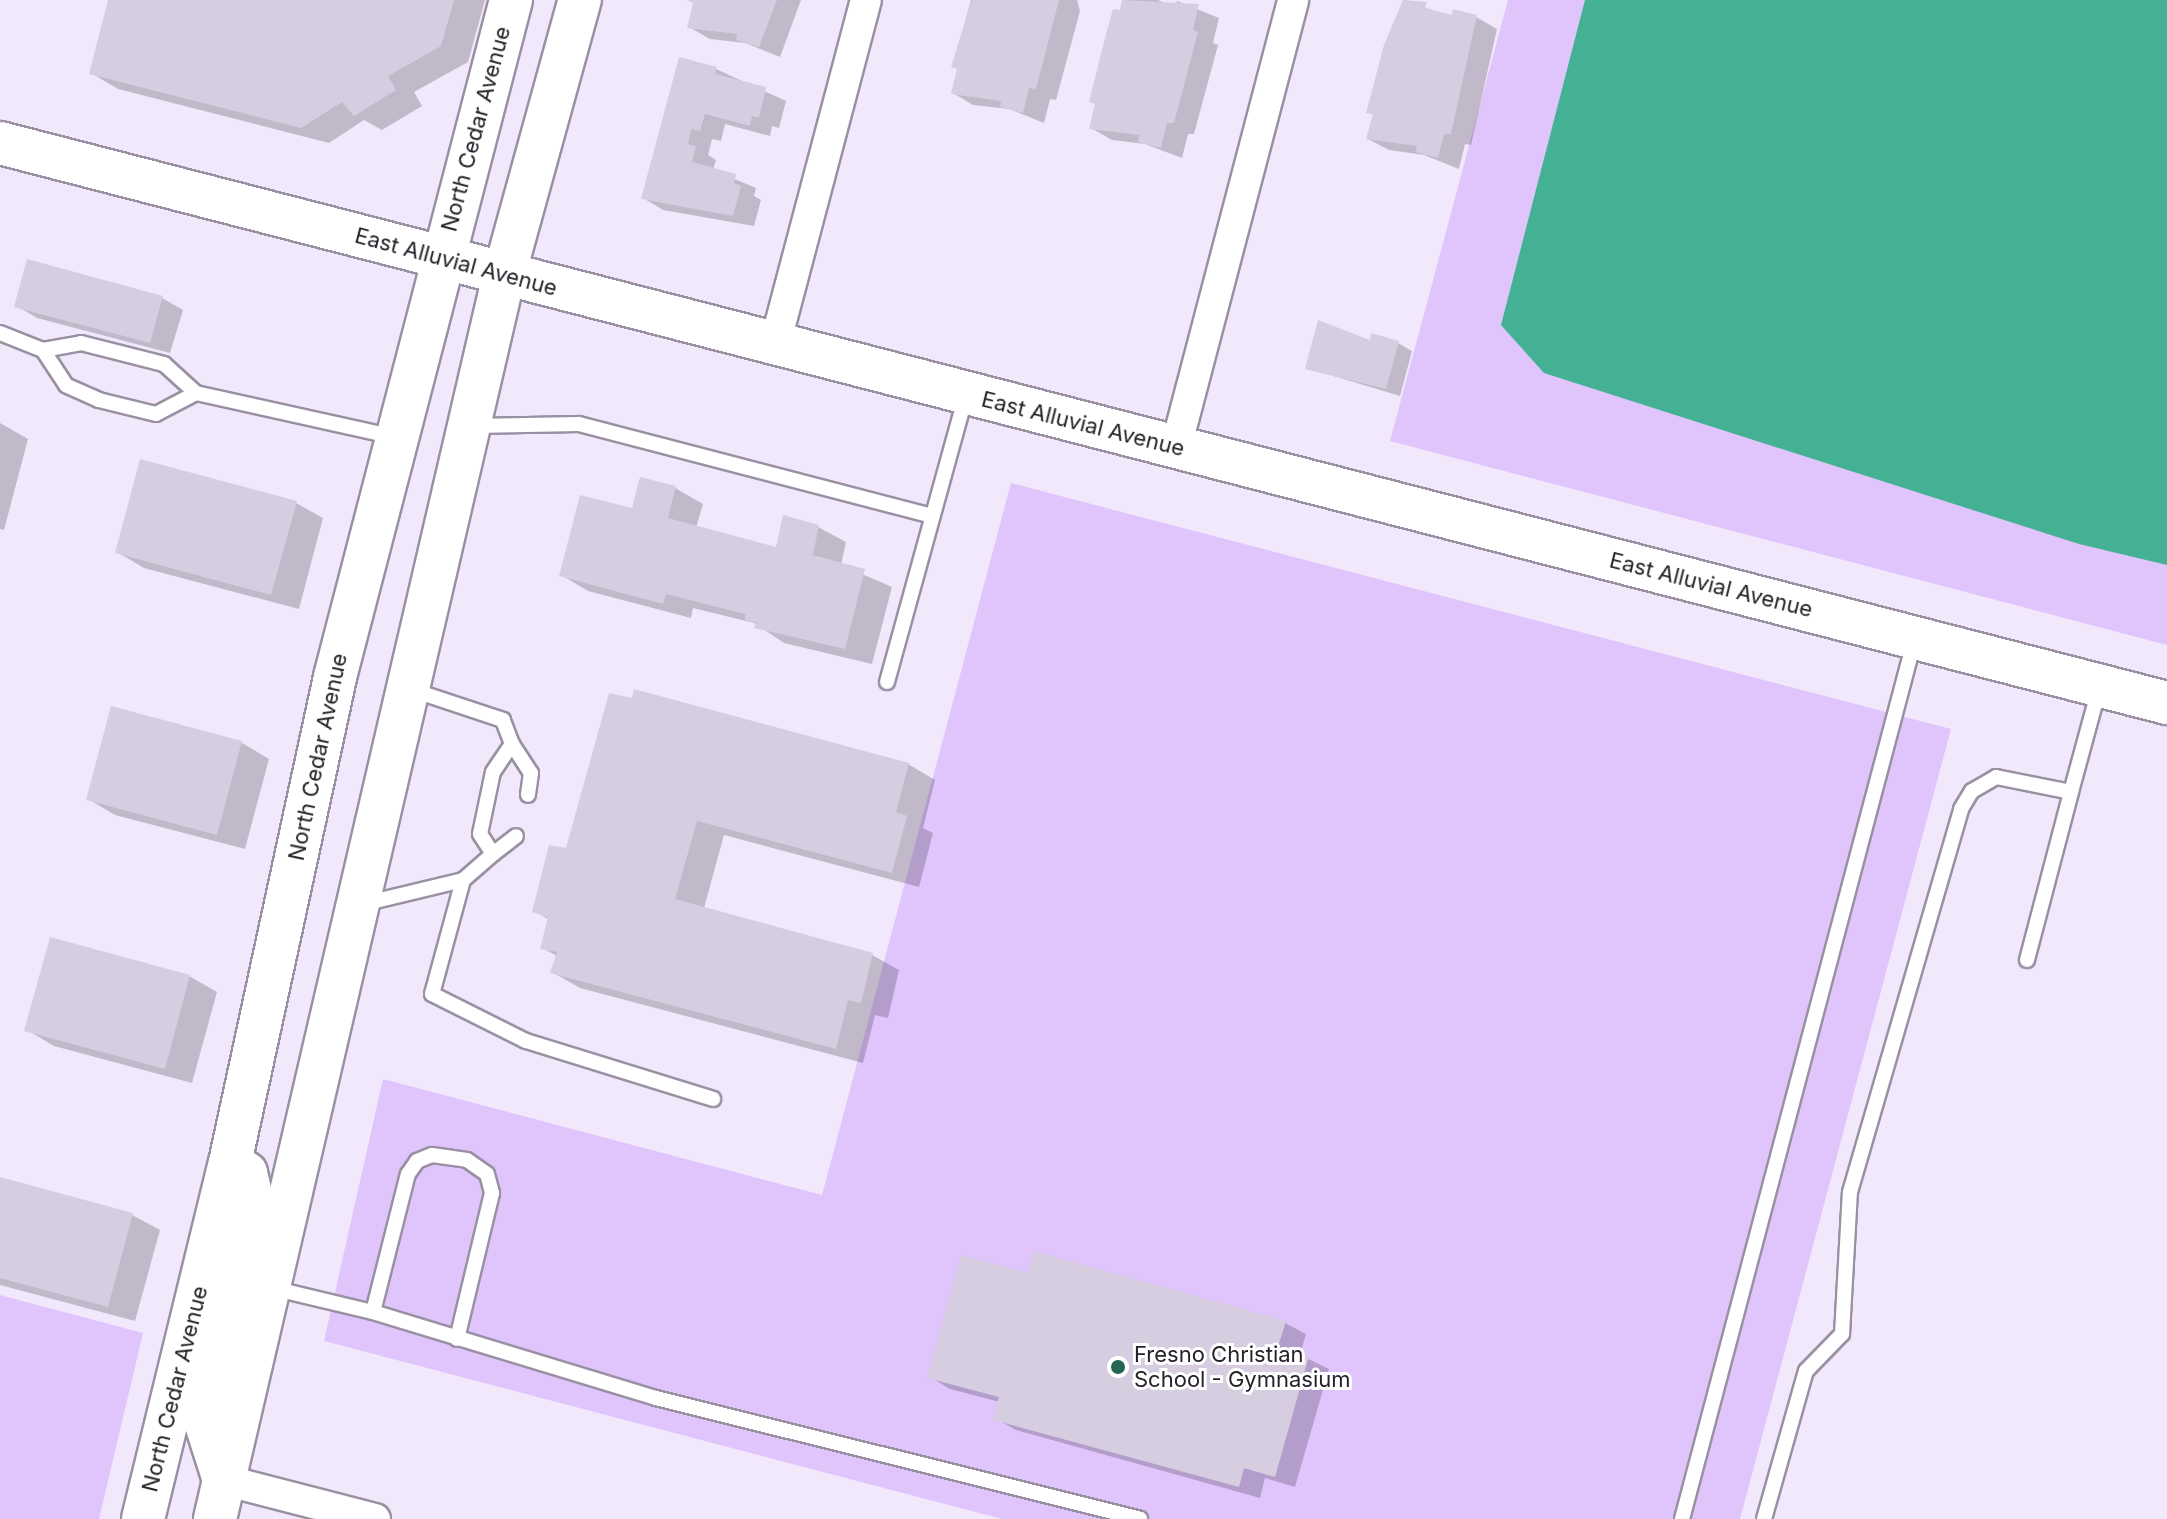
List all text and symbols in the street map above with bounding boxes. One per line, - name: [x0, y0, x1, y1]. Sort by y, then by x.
- street label: North Cedar Avenue: [436, 24, 516, 234]
- street label: East Alluvial Avenue: [352, 222, 560, 302]
- street label: East Alluvial Avenue: [979, 386, 1187, 462]
- street label: East Alluvial Avenue: [1607, 547, 1815, 623]
- street label: North Cedar Avenue: [283, 651, 353, 863]
- street label: North Cedar Avenue: [137, 1283, 213, 1495]
- place label: Fresno Christian School - Gymnasium: [1134, 1341, 1351, 1392]
- marker: Fresno Christian School - Gymnasium: [1109, 1358, 1127, 1376]

